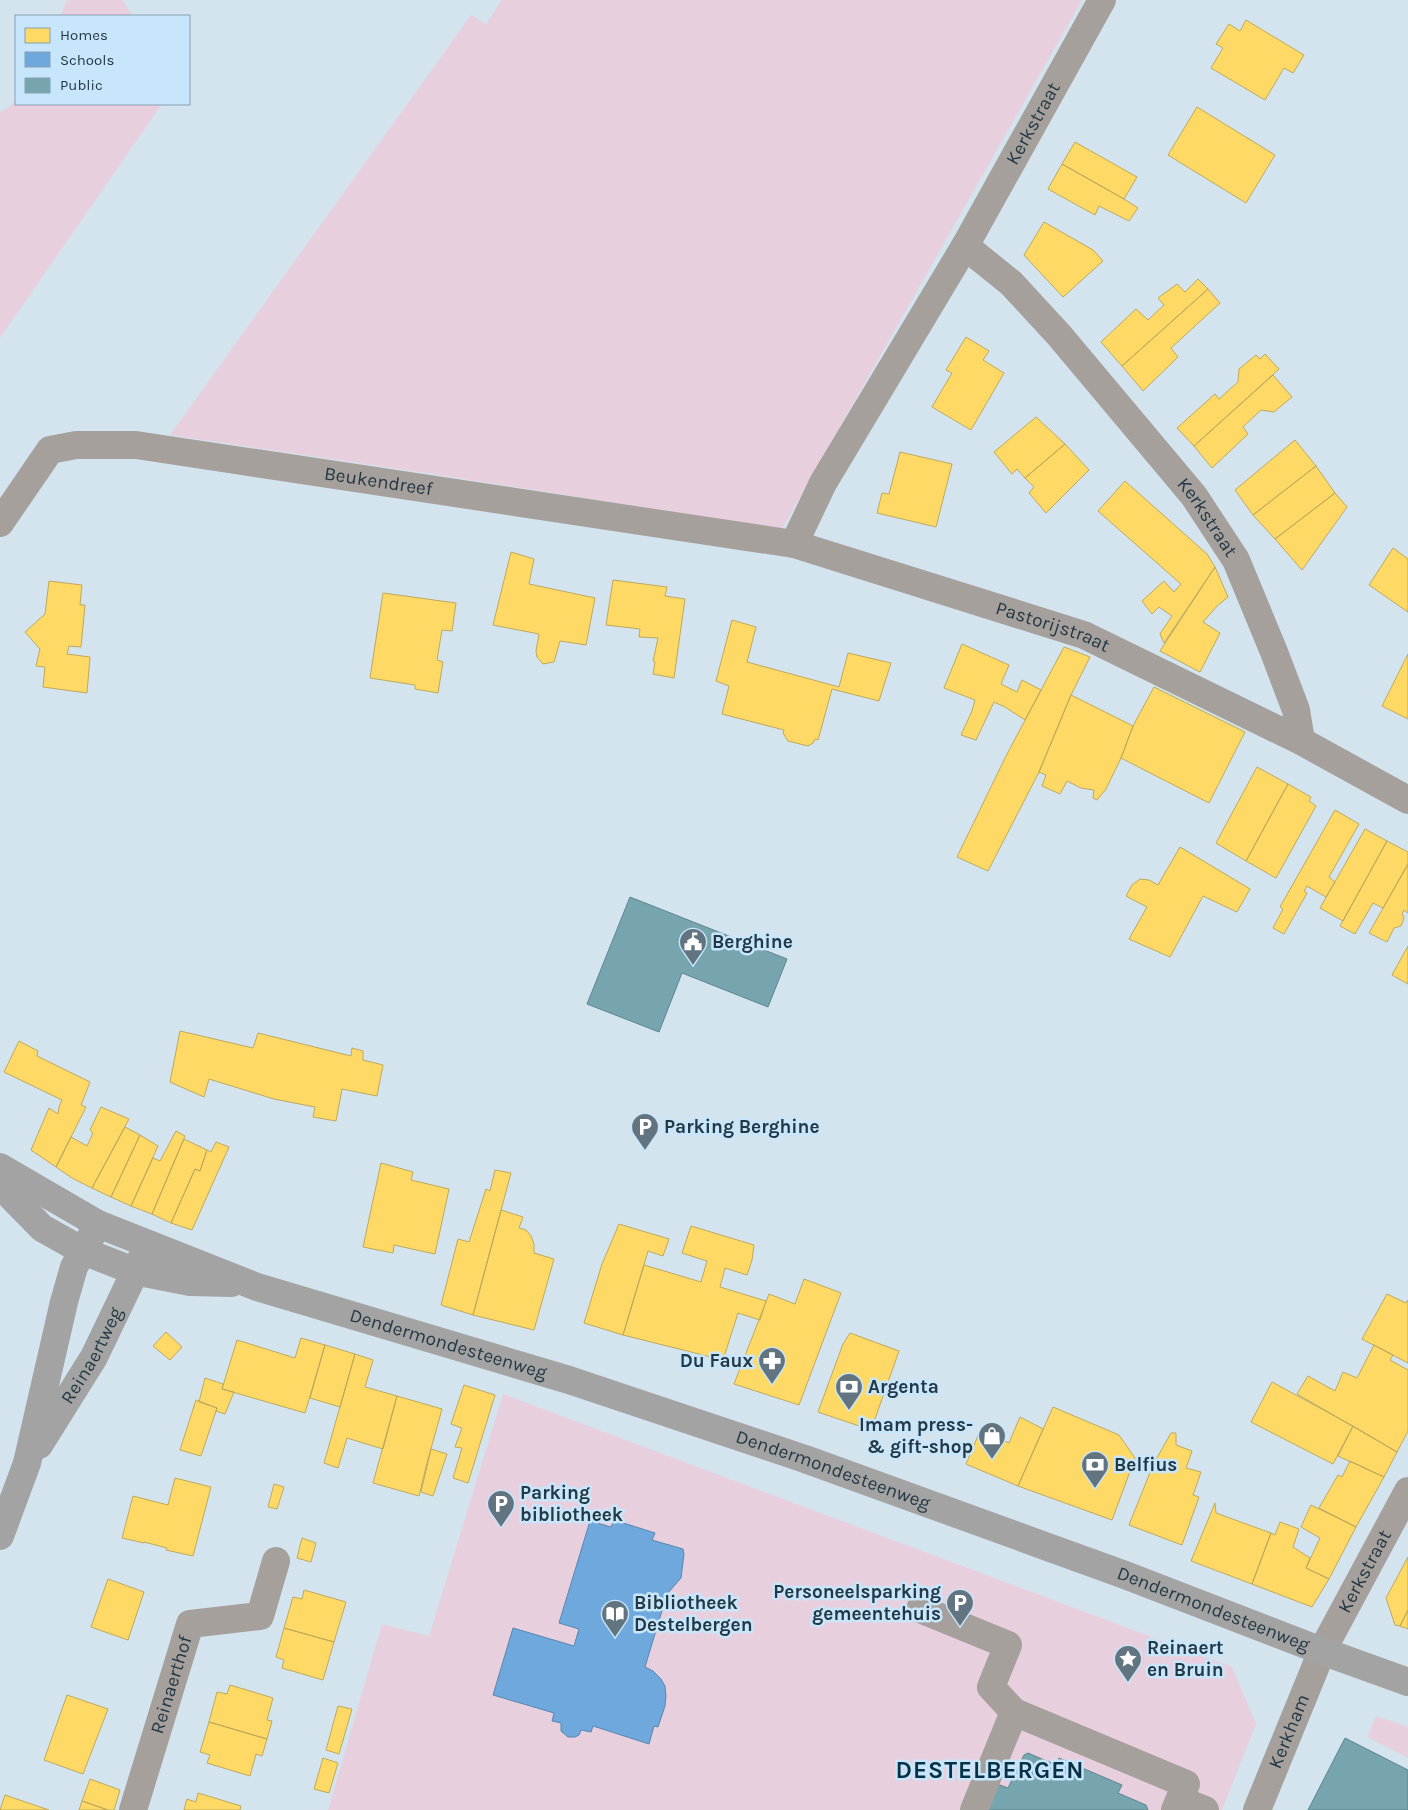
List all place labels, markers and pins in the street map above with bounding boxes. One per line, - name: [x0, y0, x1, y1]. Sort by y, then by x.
- public building icon: Berghine: [678, 927, 708, 966]
- place label: Berghine: [712, 931, 793, 953]
- parking icon: Parking Berghine: [630, 1112, 660, 1151]
- place label: Parking Berghine: [664, 1116, 820, 1138]
- pharmacy icon: Du Faux: [757, 1346, 787, 1385]
- place label: Du Faux: [680, 1350, 753, 1372]
- bank icon: Argenta: [834, 1372, 864, 1411]
- place label: Argenta: [868, 1376, 939, 1398]
- place label: Imam press- & gift-shop: [859, 1414, 973, 1458]
- shop icon: Imam press- & gift-shop: [977, 1421, 1007, 1460]
- bank icon: Belfius: [1080, 1450, 1110, 1489]
- place label: Belfius: [1114, 1454, 1177, 1476]
- place label: Parking bibliotheek: [520, 1482, 623, 1526]
- parking icon: Parking bibliotheek: [486, 1489, 516, 1528]
- place label: Personeelsparking gemeentehuis: [773, 1581, 941, 1625]
- parking icon: Personeelsparking gemeentehuis: [945, 1588, 975, 1627]
- place label: Bibliotheek Destelbergen: [634, 1592, 753, 1636]
- library icon: Bibliotheek Destelbergen: [600, 1599, 630, 1638]
- place label: Reinaert en Bruin: [1147, 1637, 1224, 1681]
- place icon: Reinaert en Bruin: [1113, 1644, 1143, 1683]

